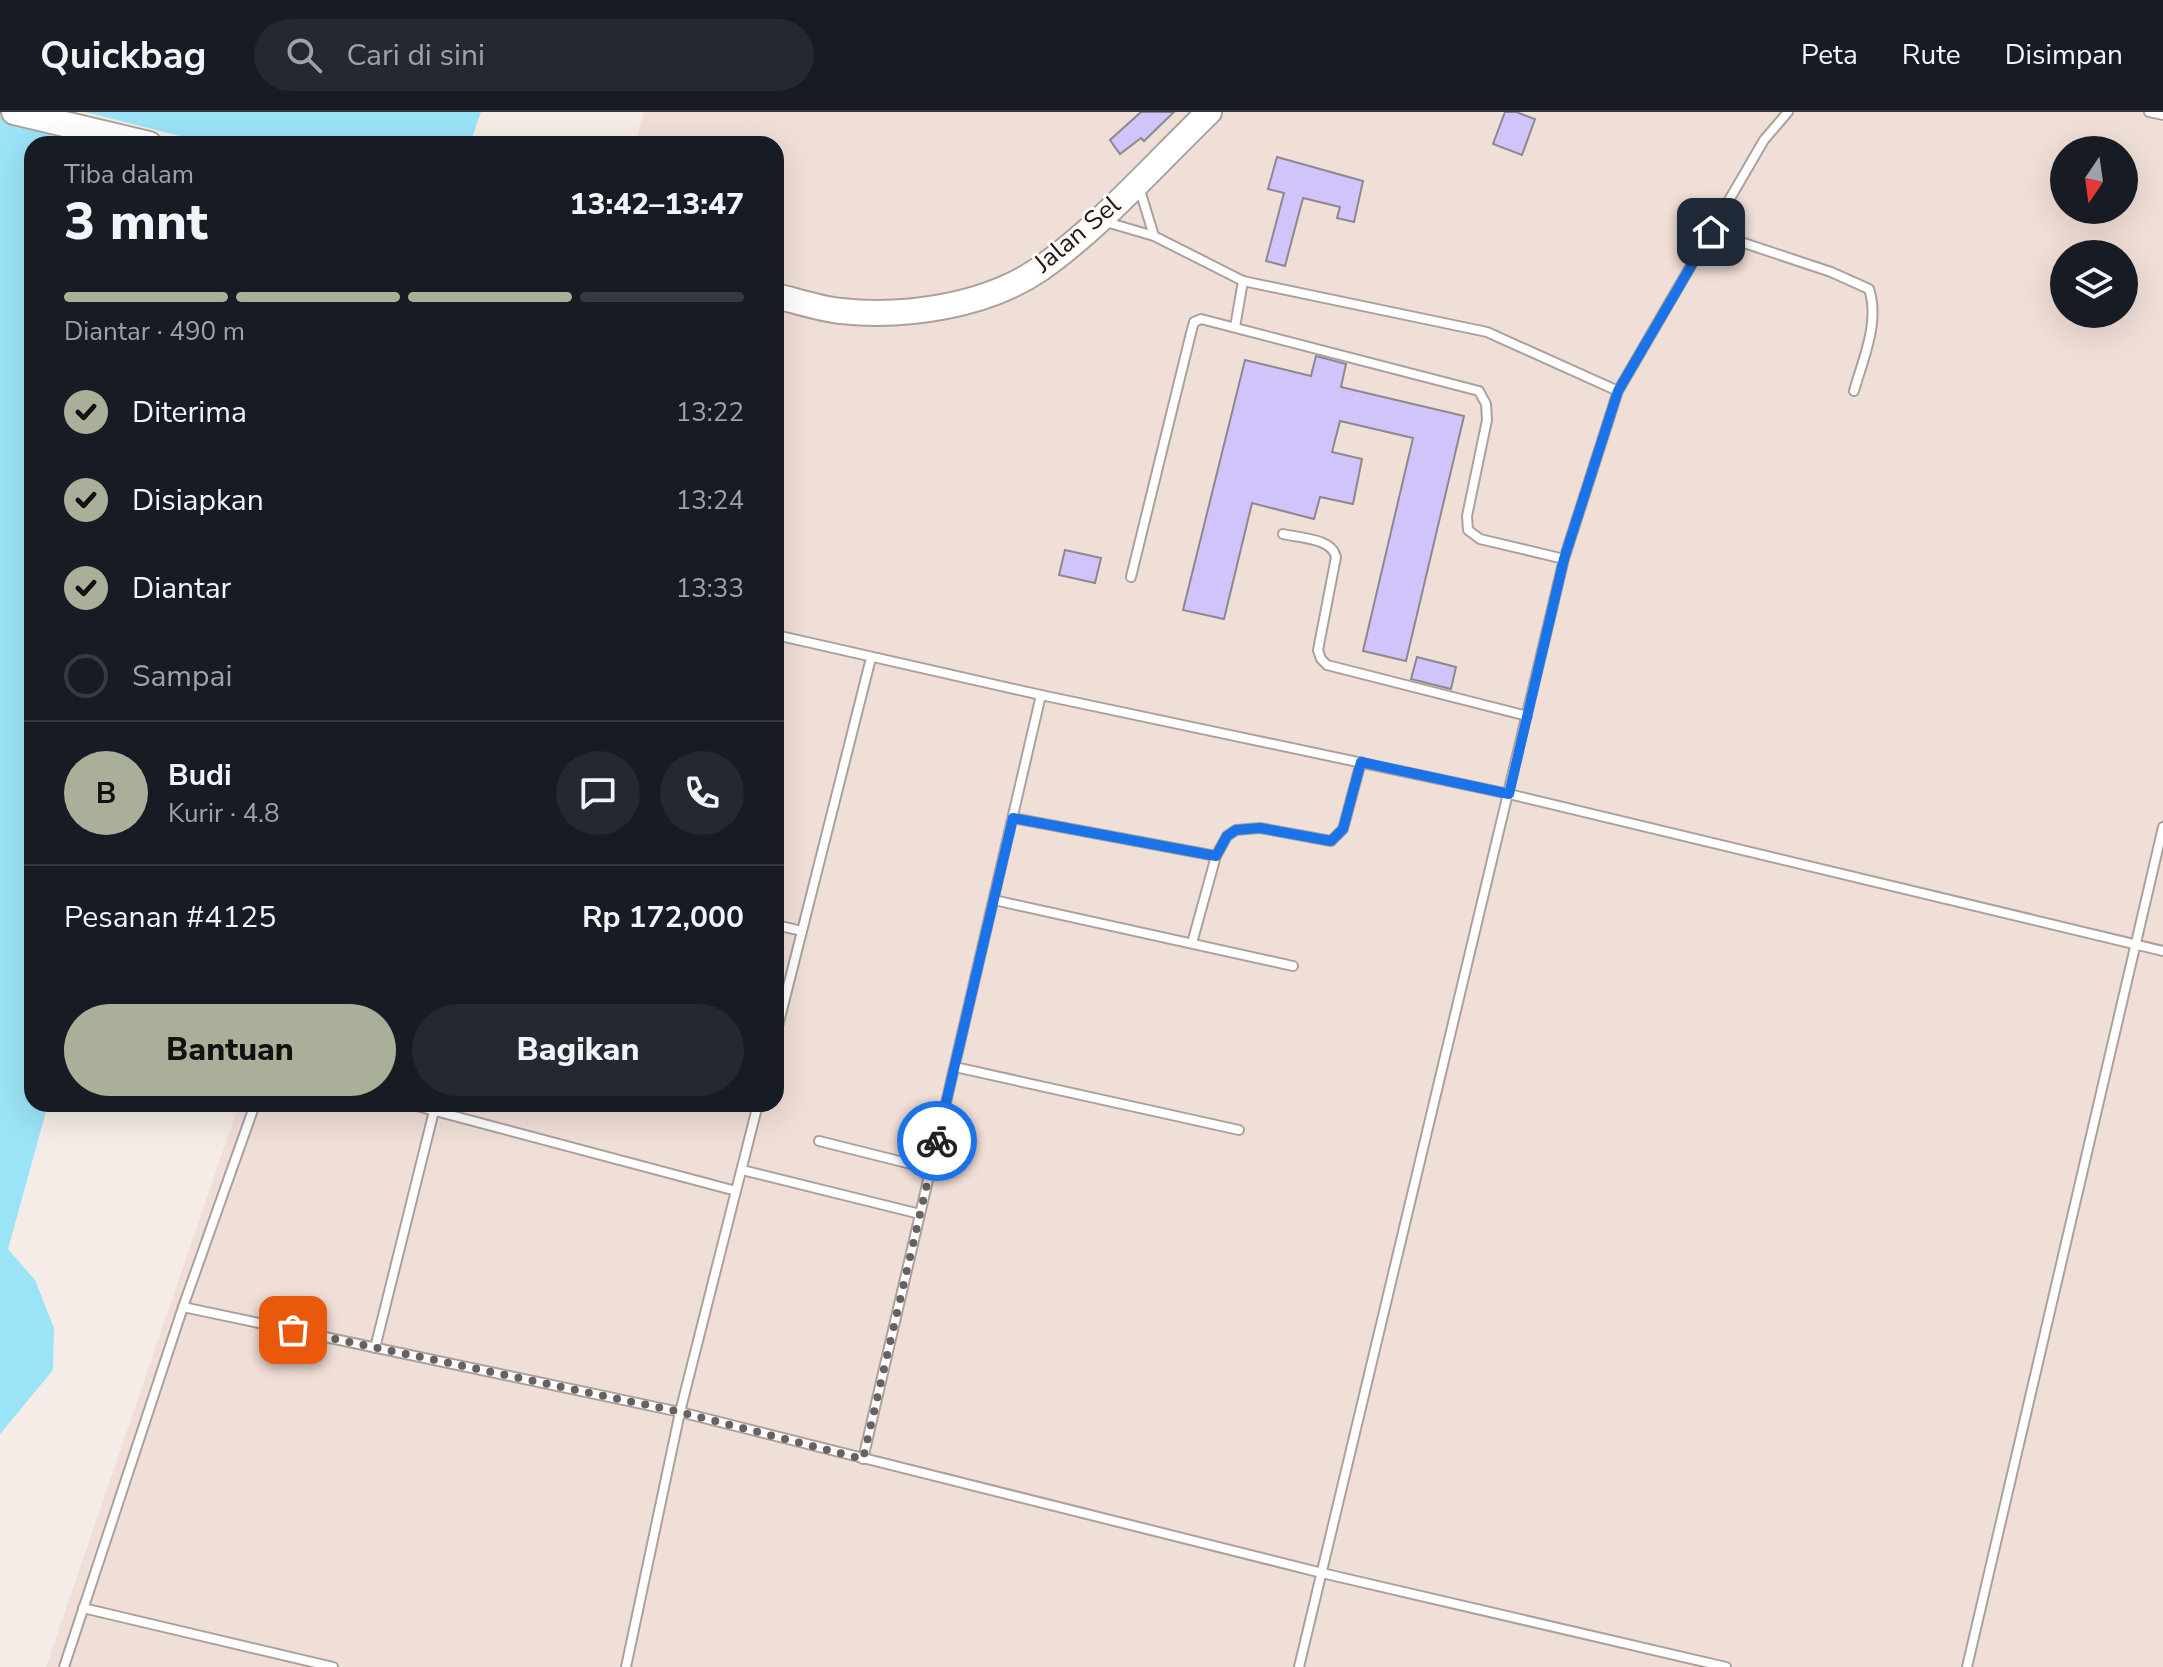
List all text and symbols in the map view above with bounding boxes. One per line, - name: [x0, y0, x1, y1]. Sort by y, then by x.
- search box: [254, 19, 814, 91]
- text: Quickbag: [40, 30, 206, 81]
- icon: search: [282, 33, 326, 77]
- text: Cari di sini: [346, 35, 485, 76]
- text: Peta: [1801, 36, 1858, 74]
- text: Rute: [1902, 36, 1961, 74]
- text: Disimpan: [2005, 36, 2123, 74]
- north arrow: [2050, 136, 2138, 224]
- map controls: [2050, 136, 2138, 328]
- text: Tiba dalam: [64, 157, 194, 192]
- text: 13:42–13:47: [569, 184, 744, 225]
- text: 3 mnt: [64, 186, 208, 257]
- street label: Jalan Sel: [1026, 187, 1128, 281]
- pin: [1677, 198, 1745, 266]
- icon: home: [1689, 210, 1733, 254]
- button: layers: [2050, 240, 2138, 328]
- text: Diantar · 490 m: [64, 314, 245, 349]
- icon: check: [64, 390, 108, 434]
- text: Diterima: [132, 392, 247, 433]
- text: 13:22: [676, 395, 744, 430]
- icon: check: [64, 478, 108, 522]
- text: Disiapkan: [132, 480, 264, 521]
- text: 13:24: [676, 483, 744, 518]
- icon: check: [64, 566, 108, 610]
- text: Diantar: [132, 568, 231, 609]
- text: 13:33: [676, 571, 744, 606]
- text: Sampai: [132, 656, 232, 697]
- button: chat: [556, 751, 640, 835]
- button: phone: [660, 751, 744, 835]
- text: Budi: [168, 755, 232, 796]
- text: B: [96, 773, 116, 814]
- text: Kurir · 4.8: [168, 796, 280, 831]
- text: Pesanan #4125: [64, 897, 276, 938]
- text: Rp 172,000: [582, 897, 744, 938]
- button: Bantuan: [64, 1004, 396, 1096]
- button: Bagikan: [412, 1004, 744, 1096]
- courier: [897, 1101, 977, 1181]
- icon: bike: [915, 1119, 959, 1163]
- pin: [259, 1296, 327, 1364]
- icon: bag: [271, 1308, 315, 1352]

